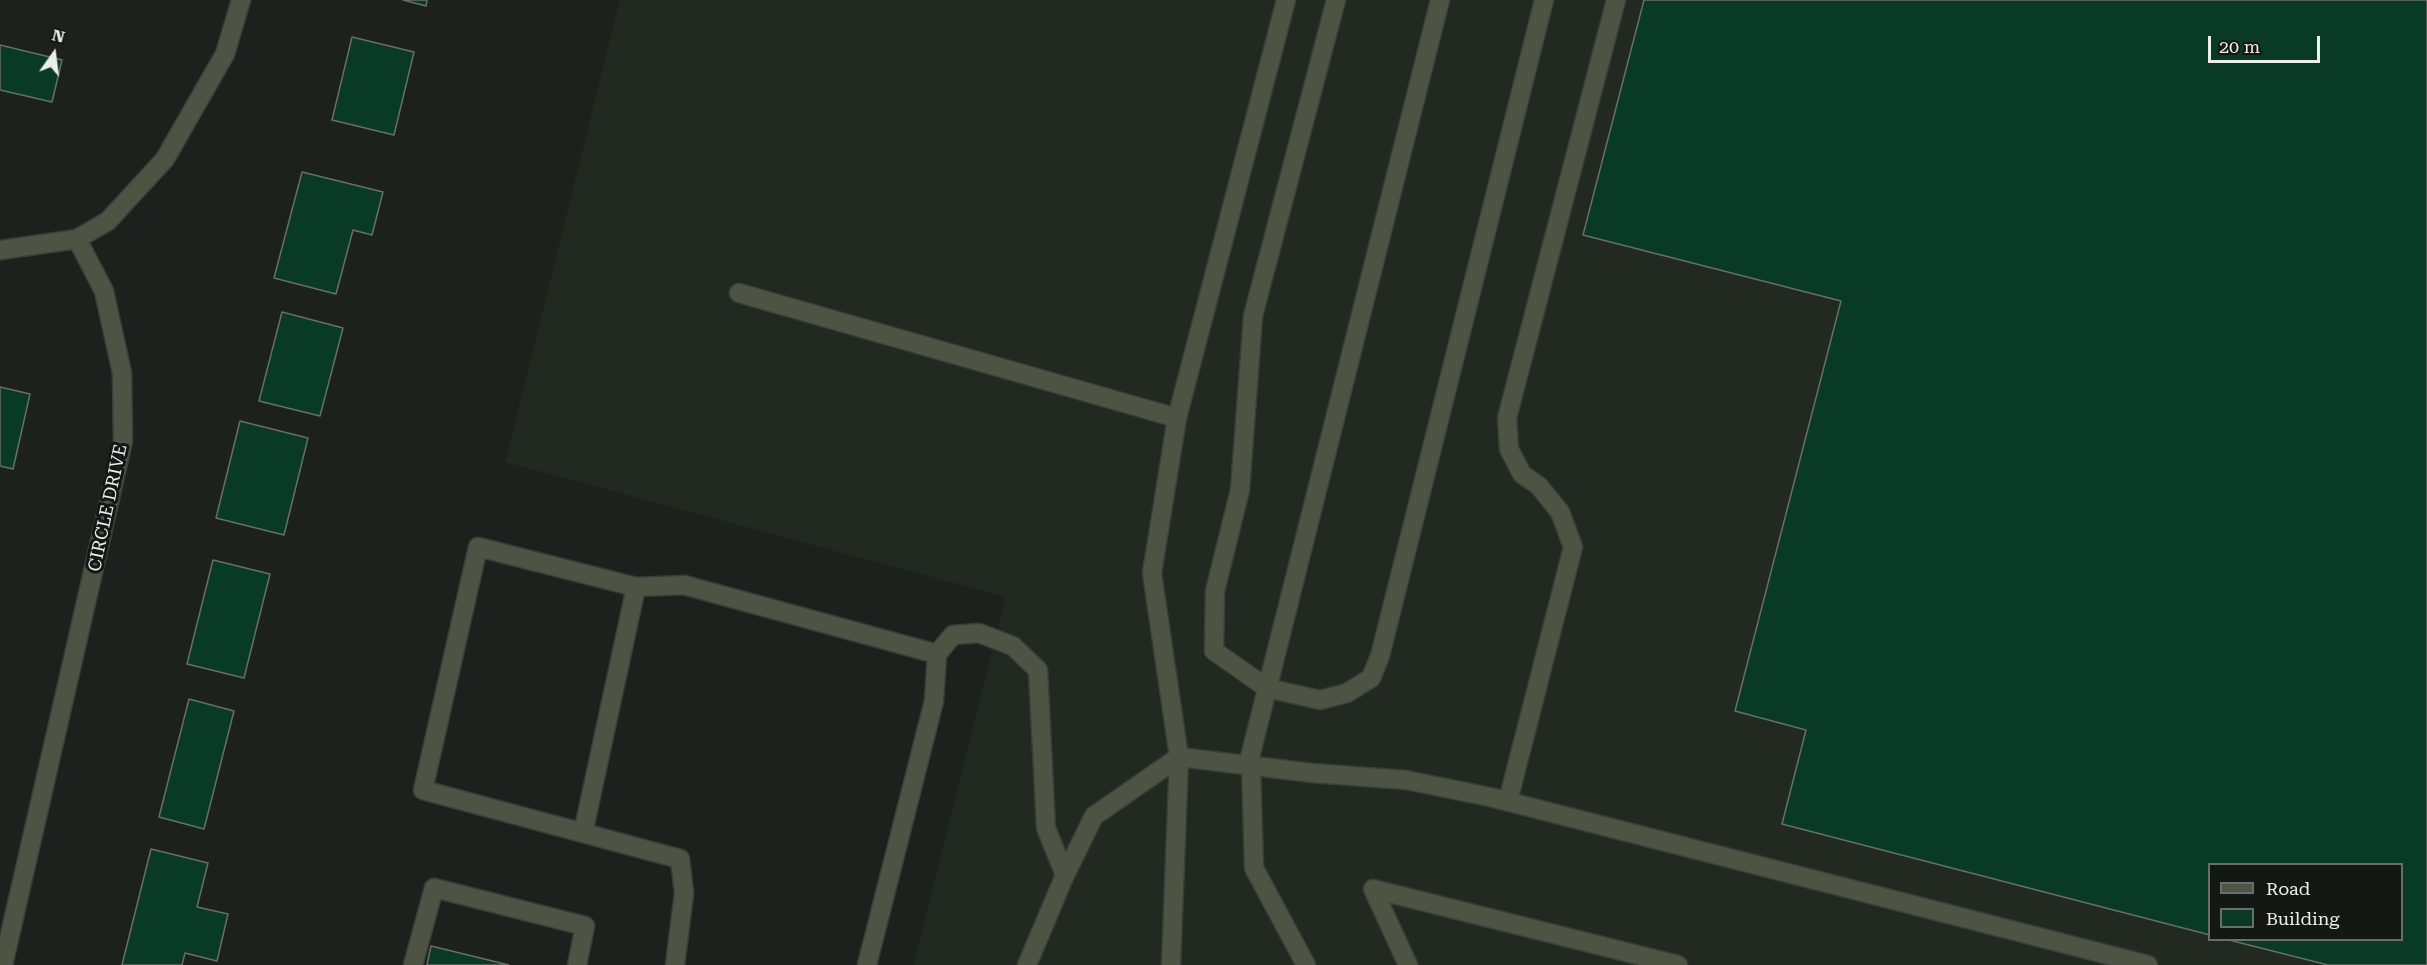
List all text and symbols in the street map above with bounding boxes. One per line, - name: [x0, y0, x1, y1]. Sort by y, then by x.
- north arrow: [24, 24, 84, 84]
- scale bar: [2211, 24, 2324, 62]
- text: N: [50, 25, 67, 47]
- text: 20 m: [2219, 36, 2260, 57]
- street label: CIRCLE DRIVE: [84, 442, 132, 574]
- legend: [2208, 863, 2403, 941]
- text: Road: [2266, 878, 2310, 899]
- text: Building: [2266, 908, 2340, 929]

